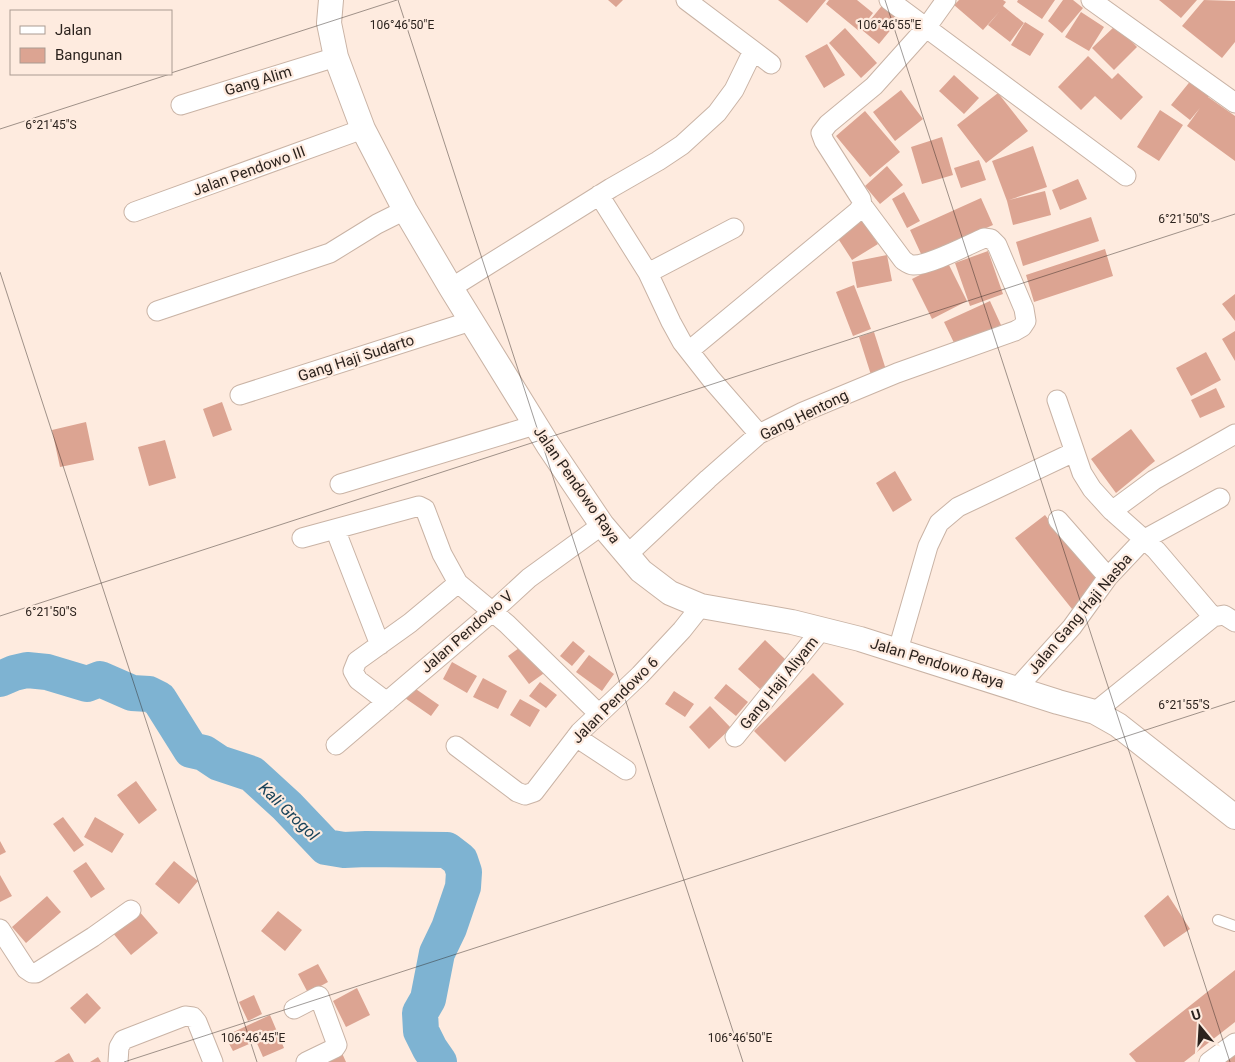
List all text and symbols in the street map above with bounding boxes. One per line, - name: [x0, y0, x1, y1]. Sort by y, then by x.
- legend: [10, 10, 172, 75]
- text: 106°46'50"E: [370, 18, 434, 32]
- text: 106°46'55"E: [857, 18, 921, 32]
- text: Jalan: [55, 21, 92, 39]
- text: Bangunan: [55, 46, 122, 64]
- street label: Gang Alim: [222, 62, 294, 100]
- text: 6°21'45"S: [25, 118, 77, 132]
- street label: Jalan Pendowo III: [190, 142, 308, 200]
- text: 6°21'50"S: [1158, 212, 1210, 226]
- street label: Gang Haji Sudarto: [296, 331, 416, 385]
- street label: Gang Hentong: [757, 386, 851, 444]
- street label: Jalan Pendowo Raya: [530, 423, 624, 547]
- street label: Jalan Gang Haji Nasba: [1024, 550, 1136, 678]
- street label: Jalan Pendowo V: [417, 587, 517, 677]
- text: 6°21'50"S: [25, 605, 77, 619]
- street label: Gang Haji Aliyam: [736, 633, 822, 733]
- street label: Jalan Pendowo Raya: [868, 634, 1006, 692]
- street label: Jalan Pendowo 6: [568, 653, 662, 747]
- text: 6°21'55"S: [1158, 698, 1210, 712]
- water label: Kali Grogol: [255, 778, 323, 845]
- north arrow: [1175, 1002, 1225, 1052]
- text: U: [1189, 1006, 1203, 1024]
- text: 106°46'45"E: [221, 1031, 285, 1045]
- text: 106°46'50"E: [708, 1031, 772, 1045]

